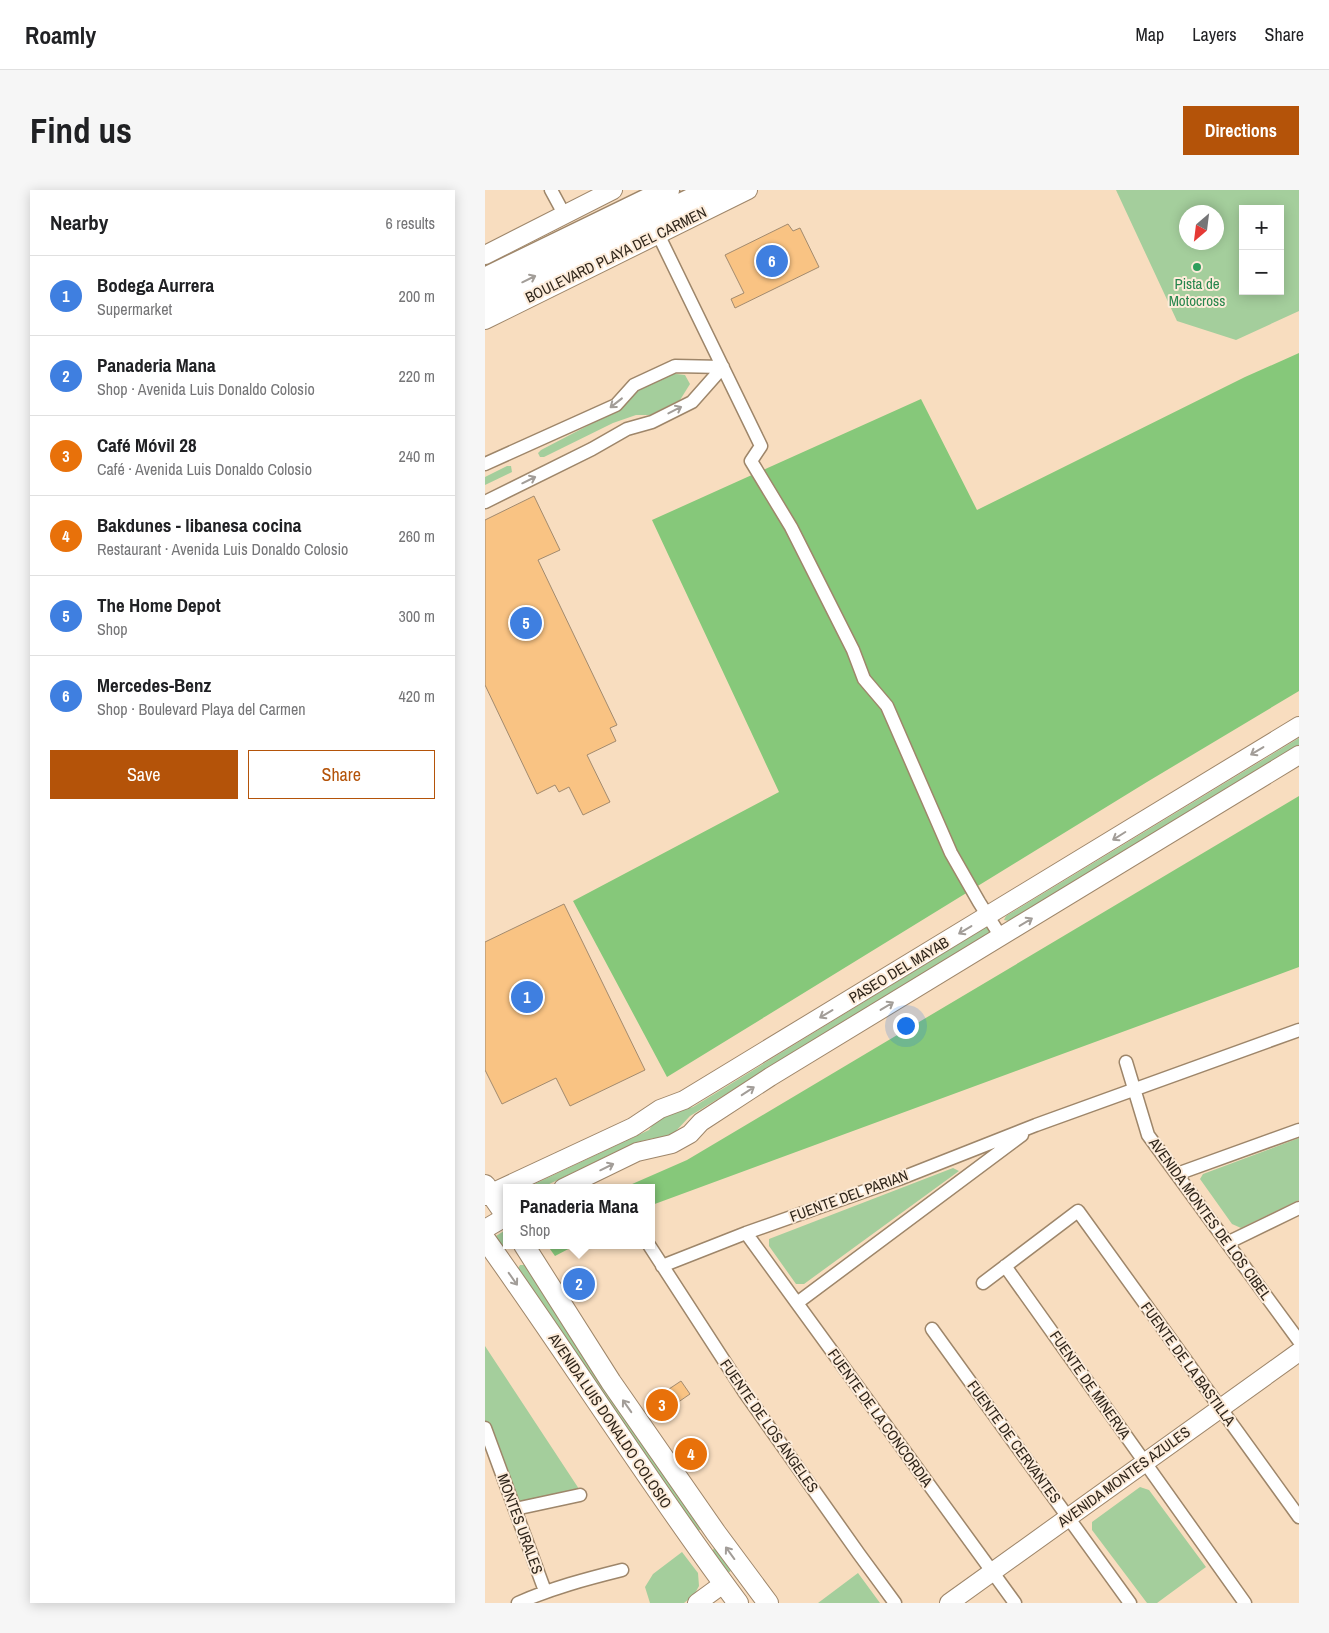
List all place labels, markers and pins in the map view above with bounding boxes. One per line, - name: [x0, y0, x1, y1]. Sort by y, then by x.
- pin: 6: [756, 242, 788, 280]
- marker: Pista de Motocross: [1191, 261, 1203, 273]
- place label: Pista de Motocross: [1169, 273, 1225, 311]
- pin: 5: [510, 604, 542, 642]
- pin: 1: [511, 978, 543, 1016]
- pin: 2: [563, 1265, 595, 1303]
- pin: 3: [646, 1386, 678, 1424]
- pin: 4: [675, 1435, 707, 1473]

